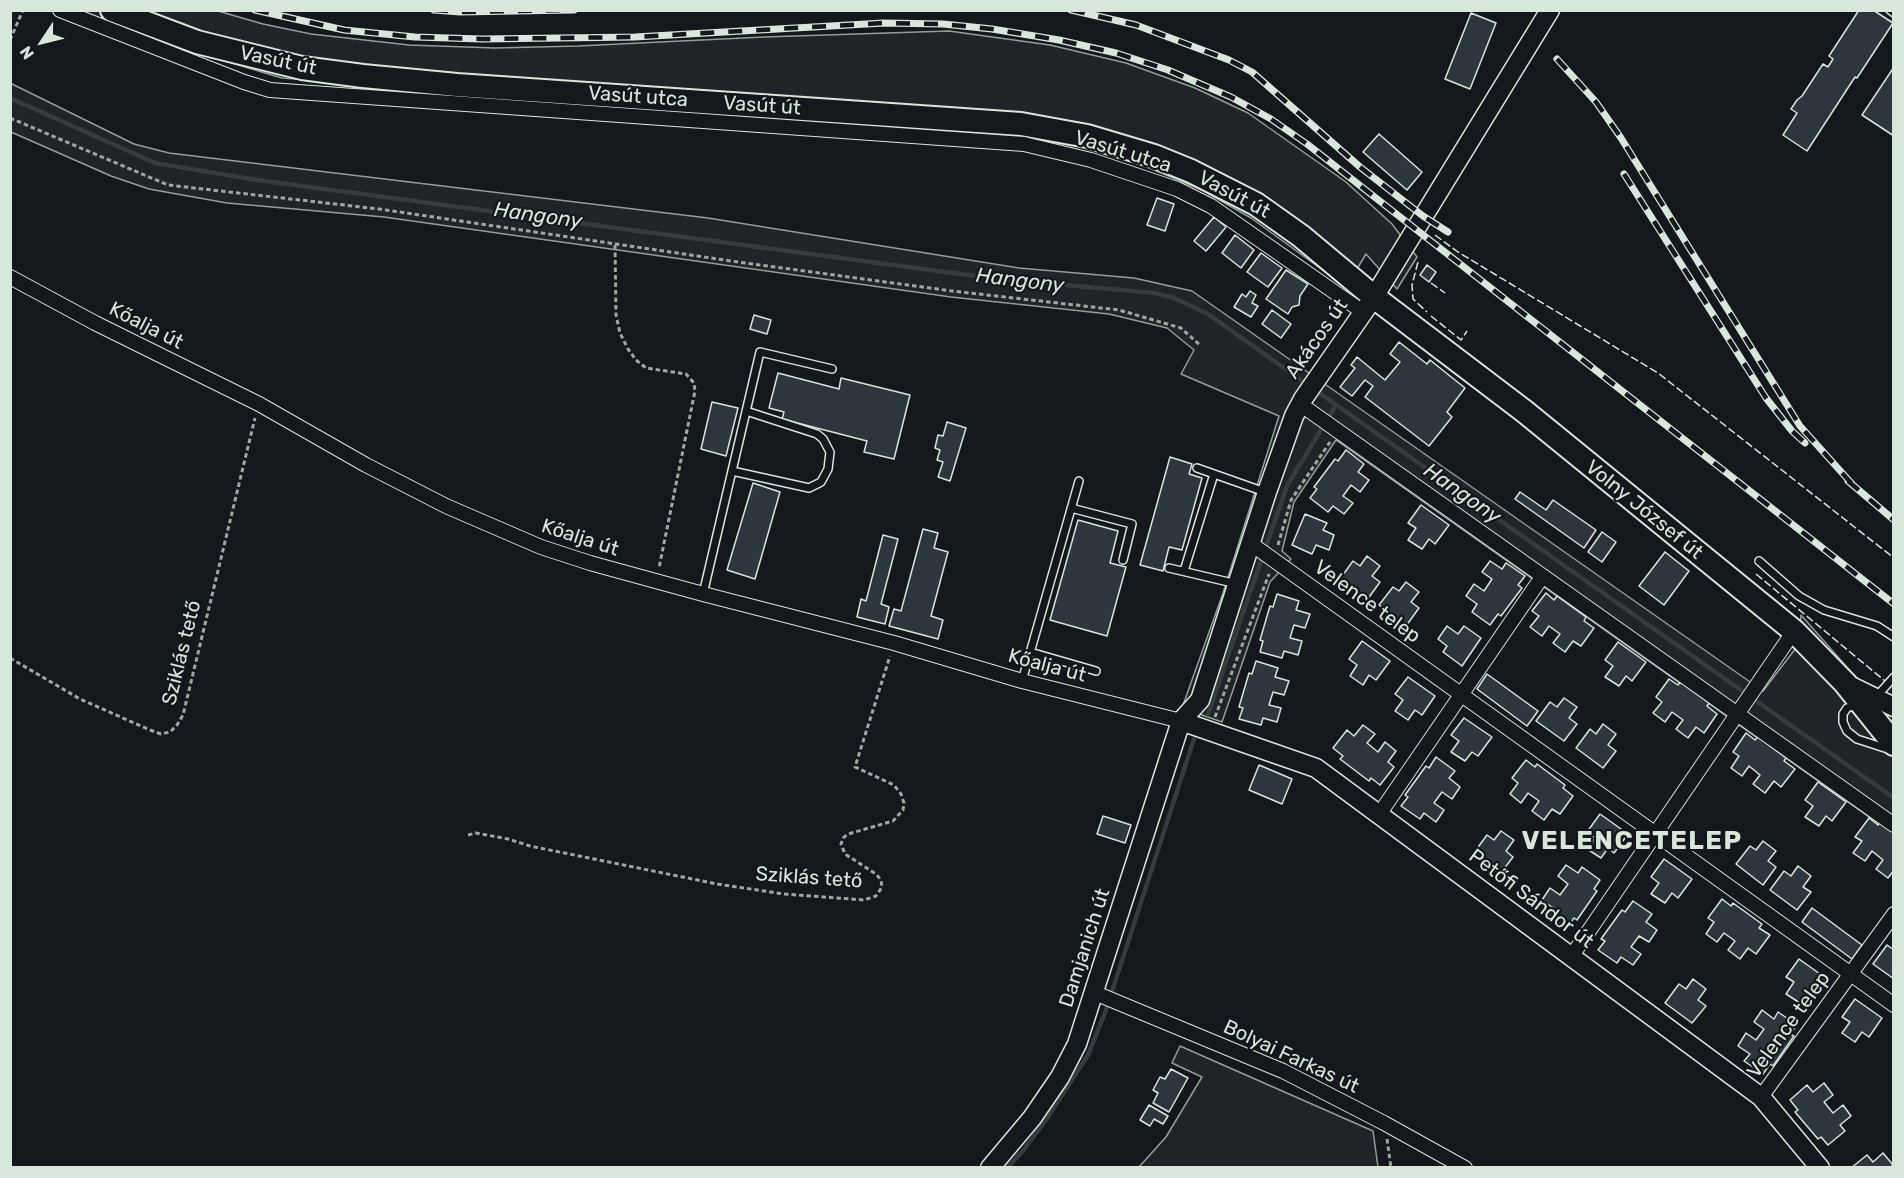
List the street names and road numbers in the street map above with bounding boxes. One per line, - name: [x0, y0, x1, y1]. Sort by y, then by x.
- street label: Vasút út: [237, 41, 319, 81]
- street label: Vasút utca: [587, 82, 689, 112]
- street label: Vasút út: [722, 91, 802, 121]
- street label: Vasút utca: [1072, 126, 1174, 178]
- street label: Vasút út: [1194, 166, 1274, 224]
- street label: Akácos út: [1281, 294, 1353, 384]
- street label: Kőalja út: [105, 297, 187, 355]
- street label: Volny József út: [1580, 455, 1708, 565]
- street label: Kőalja út: [538, 514, 622, 562]
- street label: Velence telep: [1309, 555, 1425, 649]
- street label: Sziklás tető: [157, 598, 207, 708]
- street label: Kőalja út: [1005, 644, 1089, 688]
- street label: Petőfi Sándor út: [1464, 844, 1598, 954]
- street label: Sziklás tető: [755, 862, 863, 894]
- street label: Damjanich út: [1054, 885, 1116, 1011]
- street label: Velence telep: [1742, 967, 1836, 1083]
- street label: Bolyai Farkas út: [1219, 1015, 1363, 1099]

